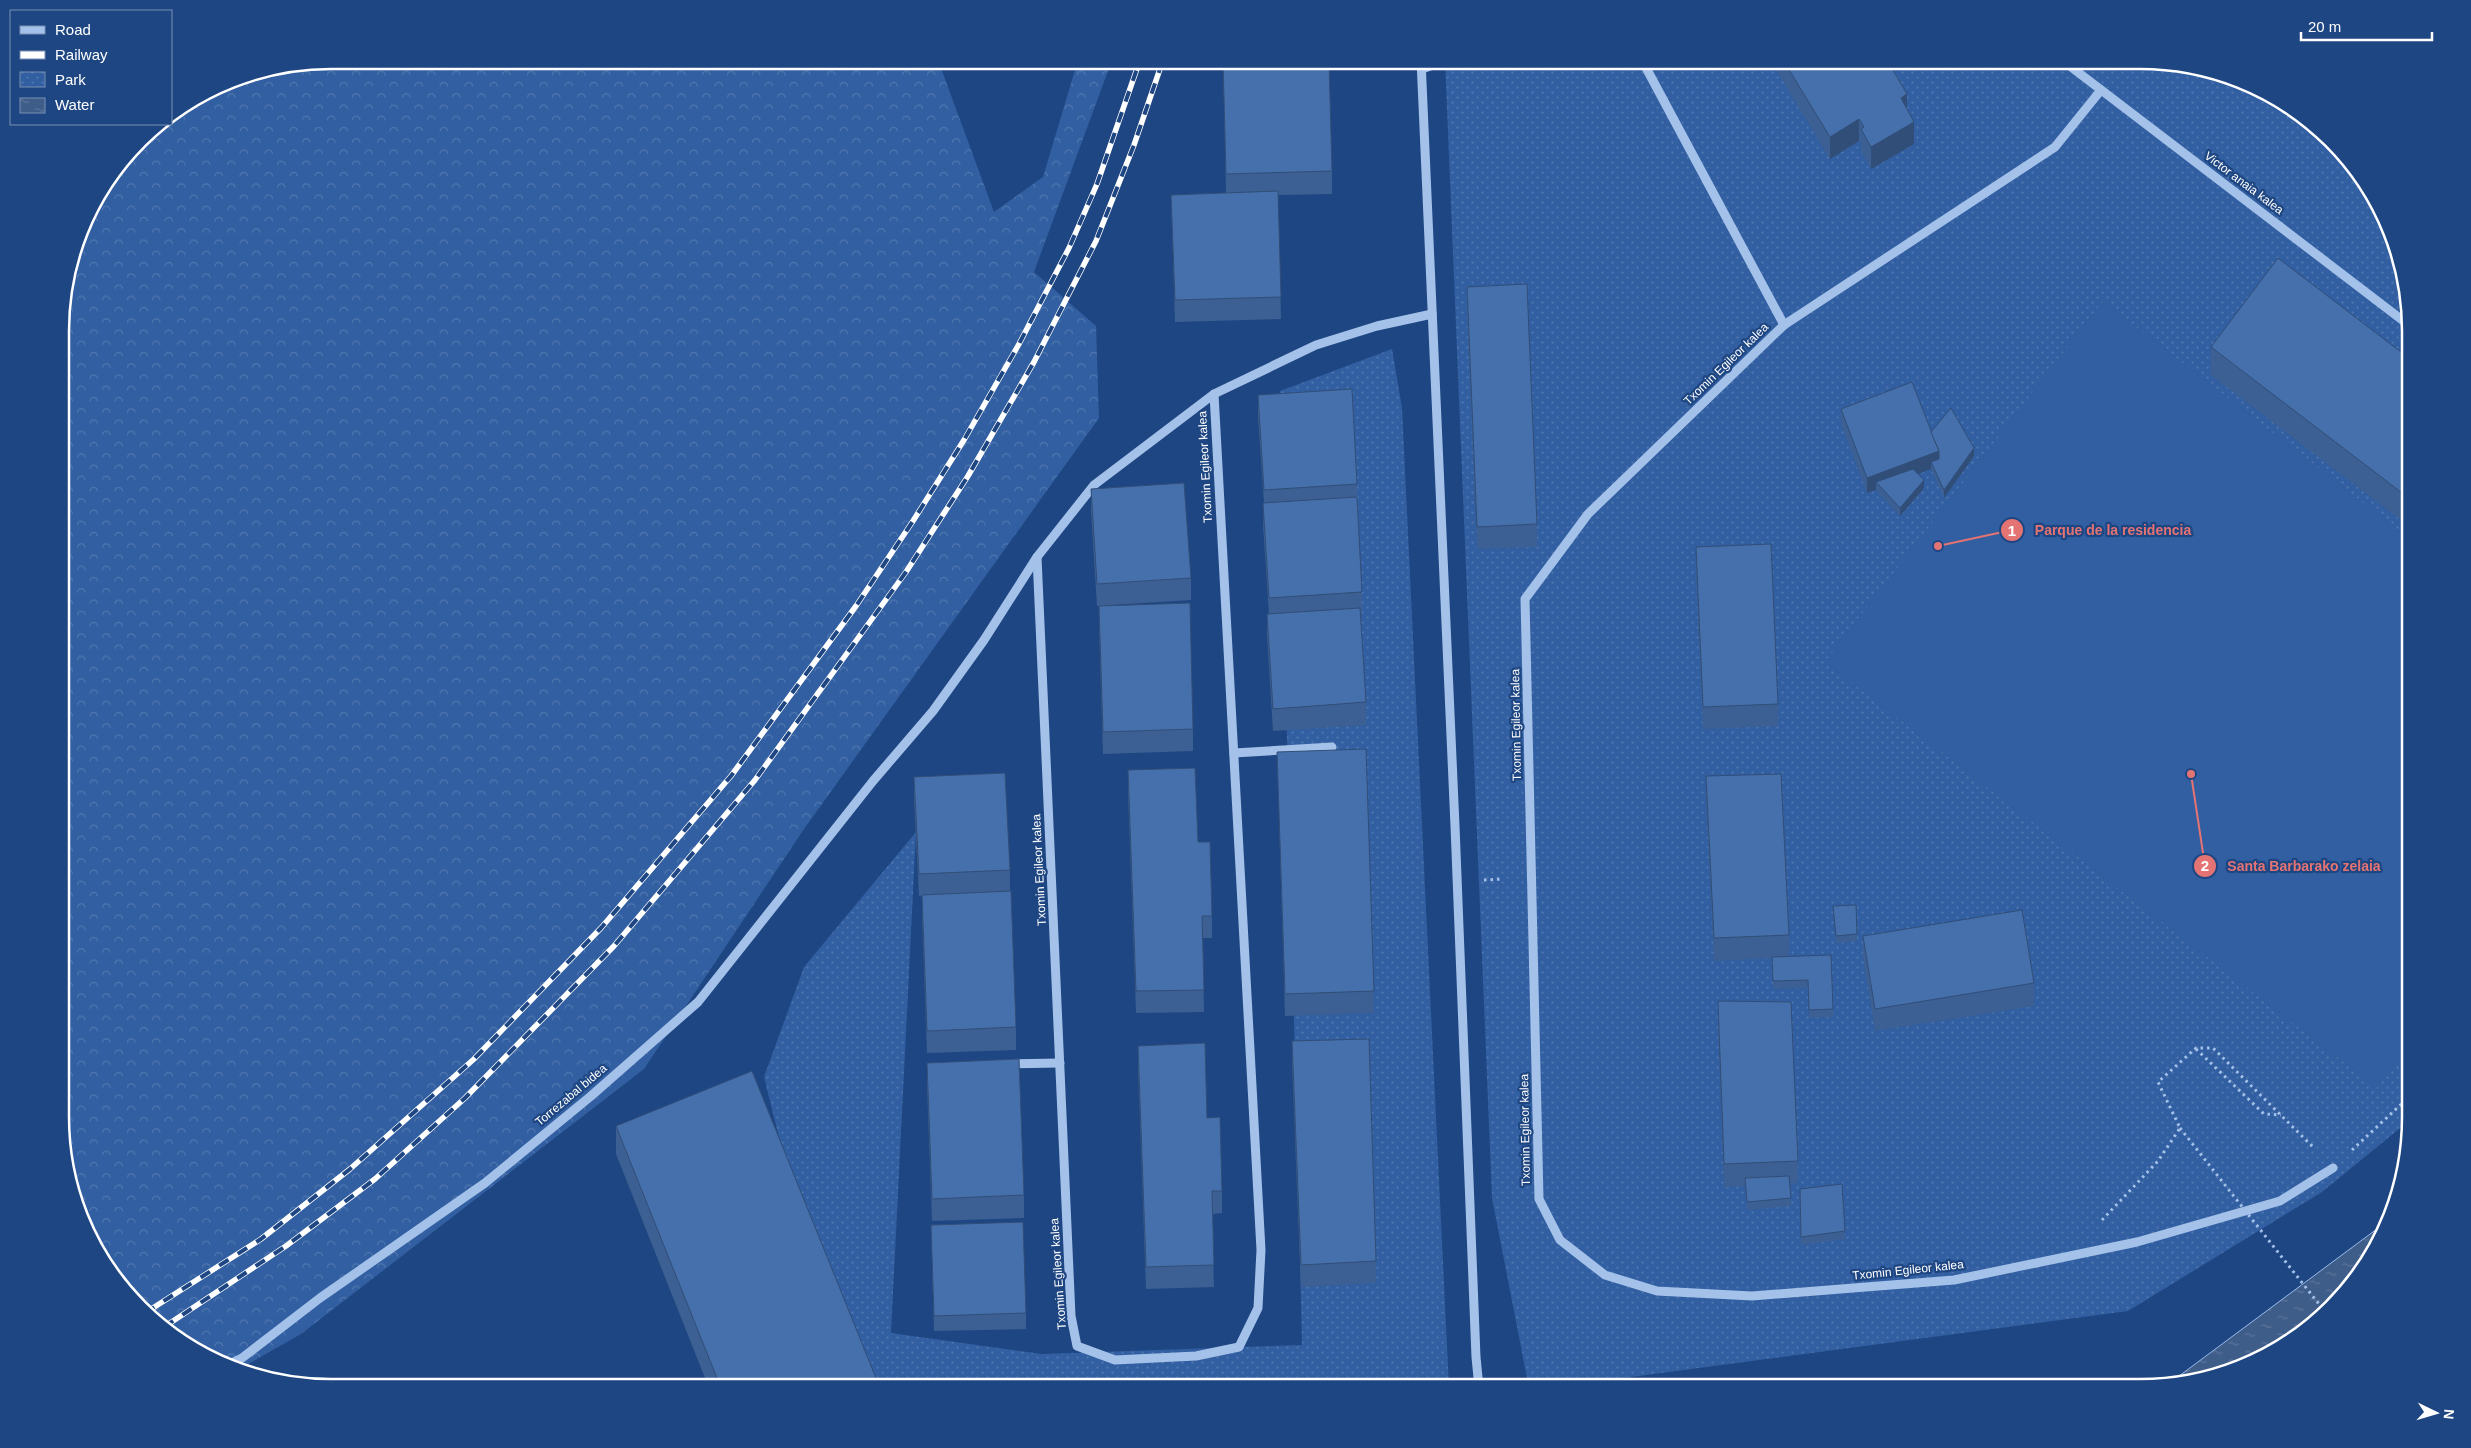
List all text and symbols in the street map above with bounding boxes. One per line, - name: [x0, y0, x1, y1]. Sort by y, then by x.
- legend: [10, 10, 172, 125]
- scale bar: [2301, 10, 2432, 42]
- text: 20 m: [2308, 18, 2341, 35]
- text: Road: [55, 21, 91, 38]
- text: Railway: [55, 46, 108, 63]
- text: Park: [55, 71, 86, 88]
- text: Water: [55, 96, 94, 113]
- street label: Victor anaia kalea: [2202, 149, 2286, 217]
- street label: Txomin Egileor kalea: [1681, 320, 1771, 408]
- street label: Txomin Egileor kalea: [1195, 410, 1215, 523]
- callout: Parque de la residencia: [2000, 516, 2201, 545]
- text: 1: [2008, 522, 2016, 539]
- text: Parque de la residencia: [2035, 522, 2191, 538]
- street label: Txomin Egileor kalea: [1508, 669, 1524, 781]
- street label: Txomin Egileor kalea: [1029, 813, 1049, 926]
- callout: Santa Barbarako zelaia: [2193, 851, 2391, 880]
- text: 2: [2201, 857, 2209, 874]
- text: Santa Barbarako zelaia: [2227, 858, 2381, 874]
- street label: Torrezabal bidea: [533, 1061, 610, 1129]
- street label: Txomin Egileor kalea: [1517, 1074, 1533, 1186]
- street label: Txomin Egileor kalea: [1047, 1217, 1069, 1330]
- street label: Txomin Egileor kalea: [1852, 1257, 1965, 1283]
- north arrow: [2411, 1388, 2461, 1438]
- text: N: [2441, 1408, 2457, 1420]

